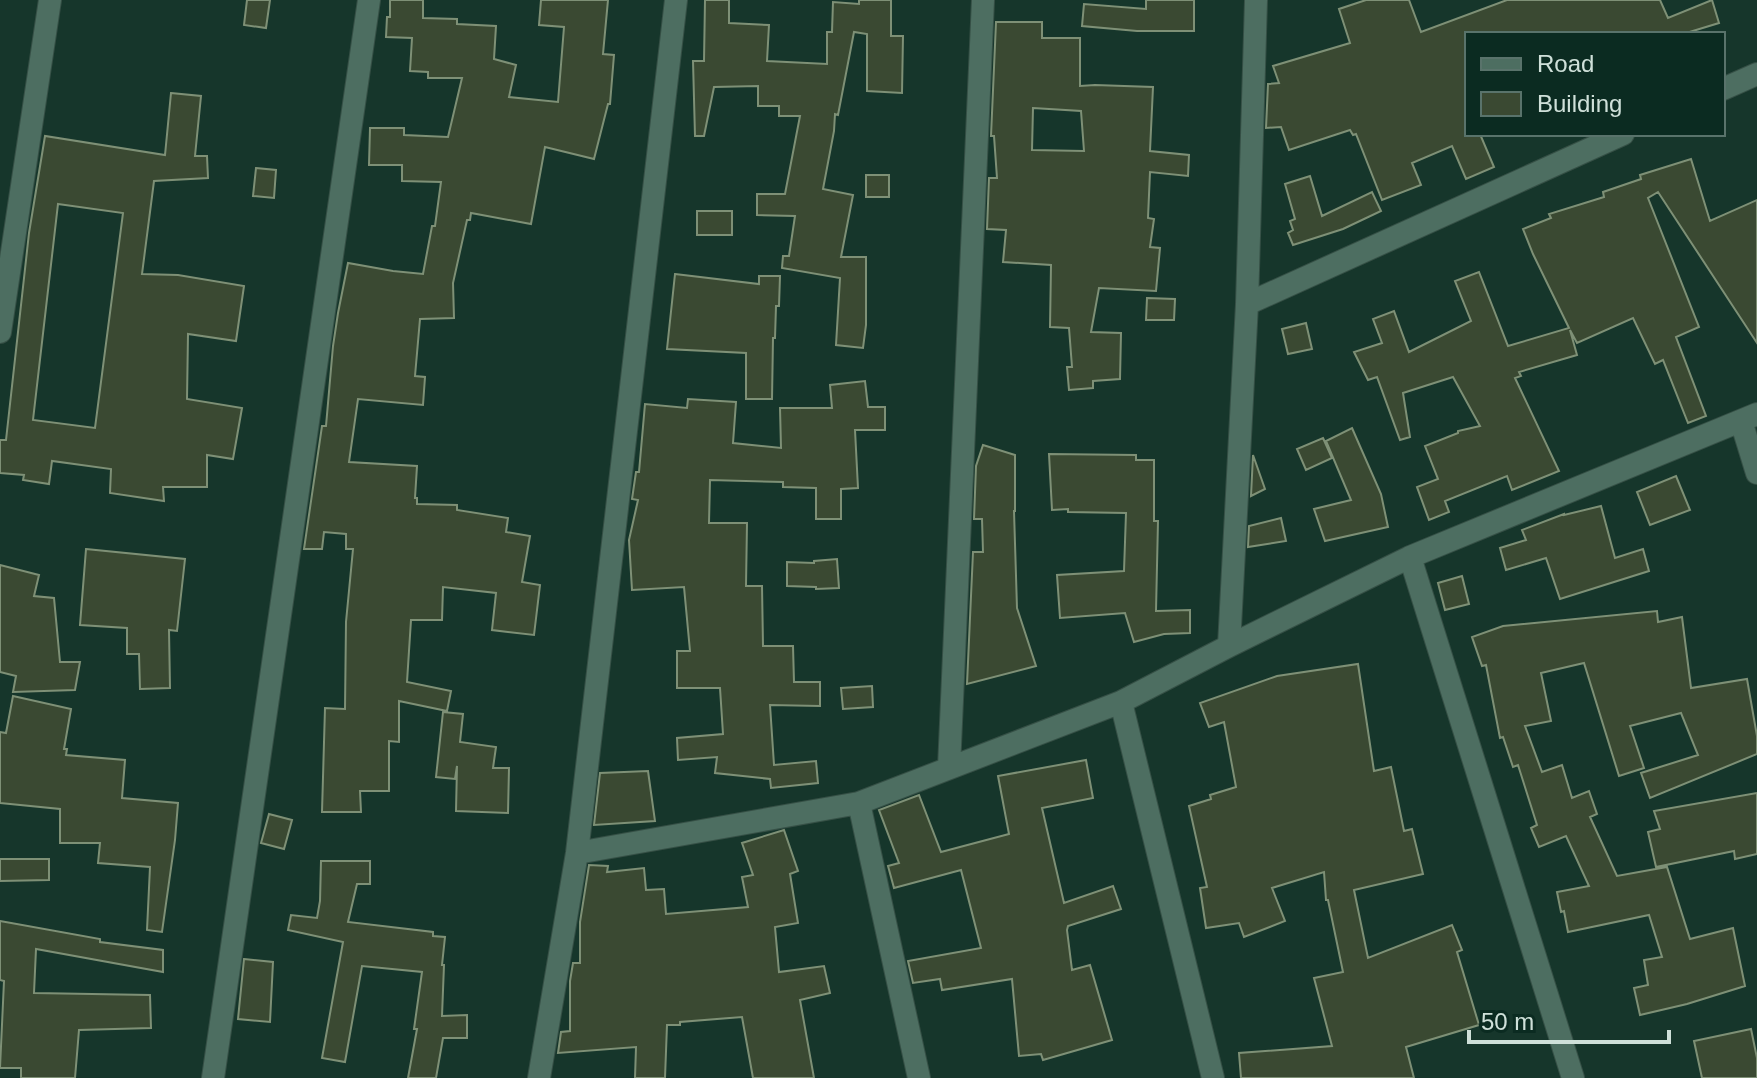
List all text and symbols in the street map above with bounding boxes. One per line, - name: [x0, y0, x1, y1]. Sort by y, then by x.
- legend: [1465, 32, 1725, 136]
- text: Road: [1537, 50, 1594, 77]
- text: Building: [1537, 90, 1622, 117]
- scale bar: [1469, 994, 1669, 1044]
- text: 50 m: [1481, 1008, 1534, 1035]

